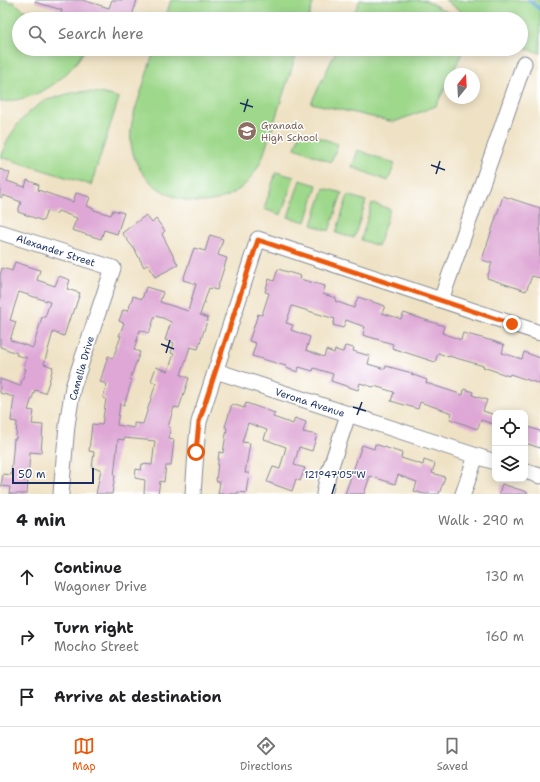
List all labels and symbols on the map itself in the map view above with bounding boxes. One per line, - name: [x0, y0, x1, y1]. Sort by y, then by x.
- north arrow: [444, 68, 480, 104]
- place label: Granada High School: [261, 119, 318, 144]
- school or university icon: Granada High School: [236, 120, 258, 142]
- street label: Alexander Street: [15, 232, 97, 269]
- route end: [503, 315, 521, 333]
- street label: Camelia Drive: [66, 334, 97, 402]
- street label: Verona Avenue: [273, 385, 347, 420]
- route start: [187, 443, 205, 461]
- scale bar: [12, 466, 94, 485]
- text: 121°47'05"W: [304, 468, 366, 481]

